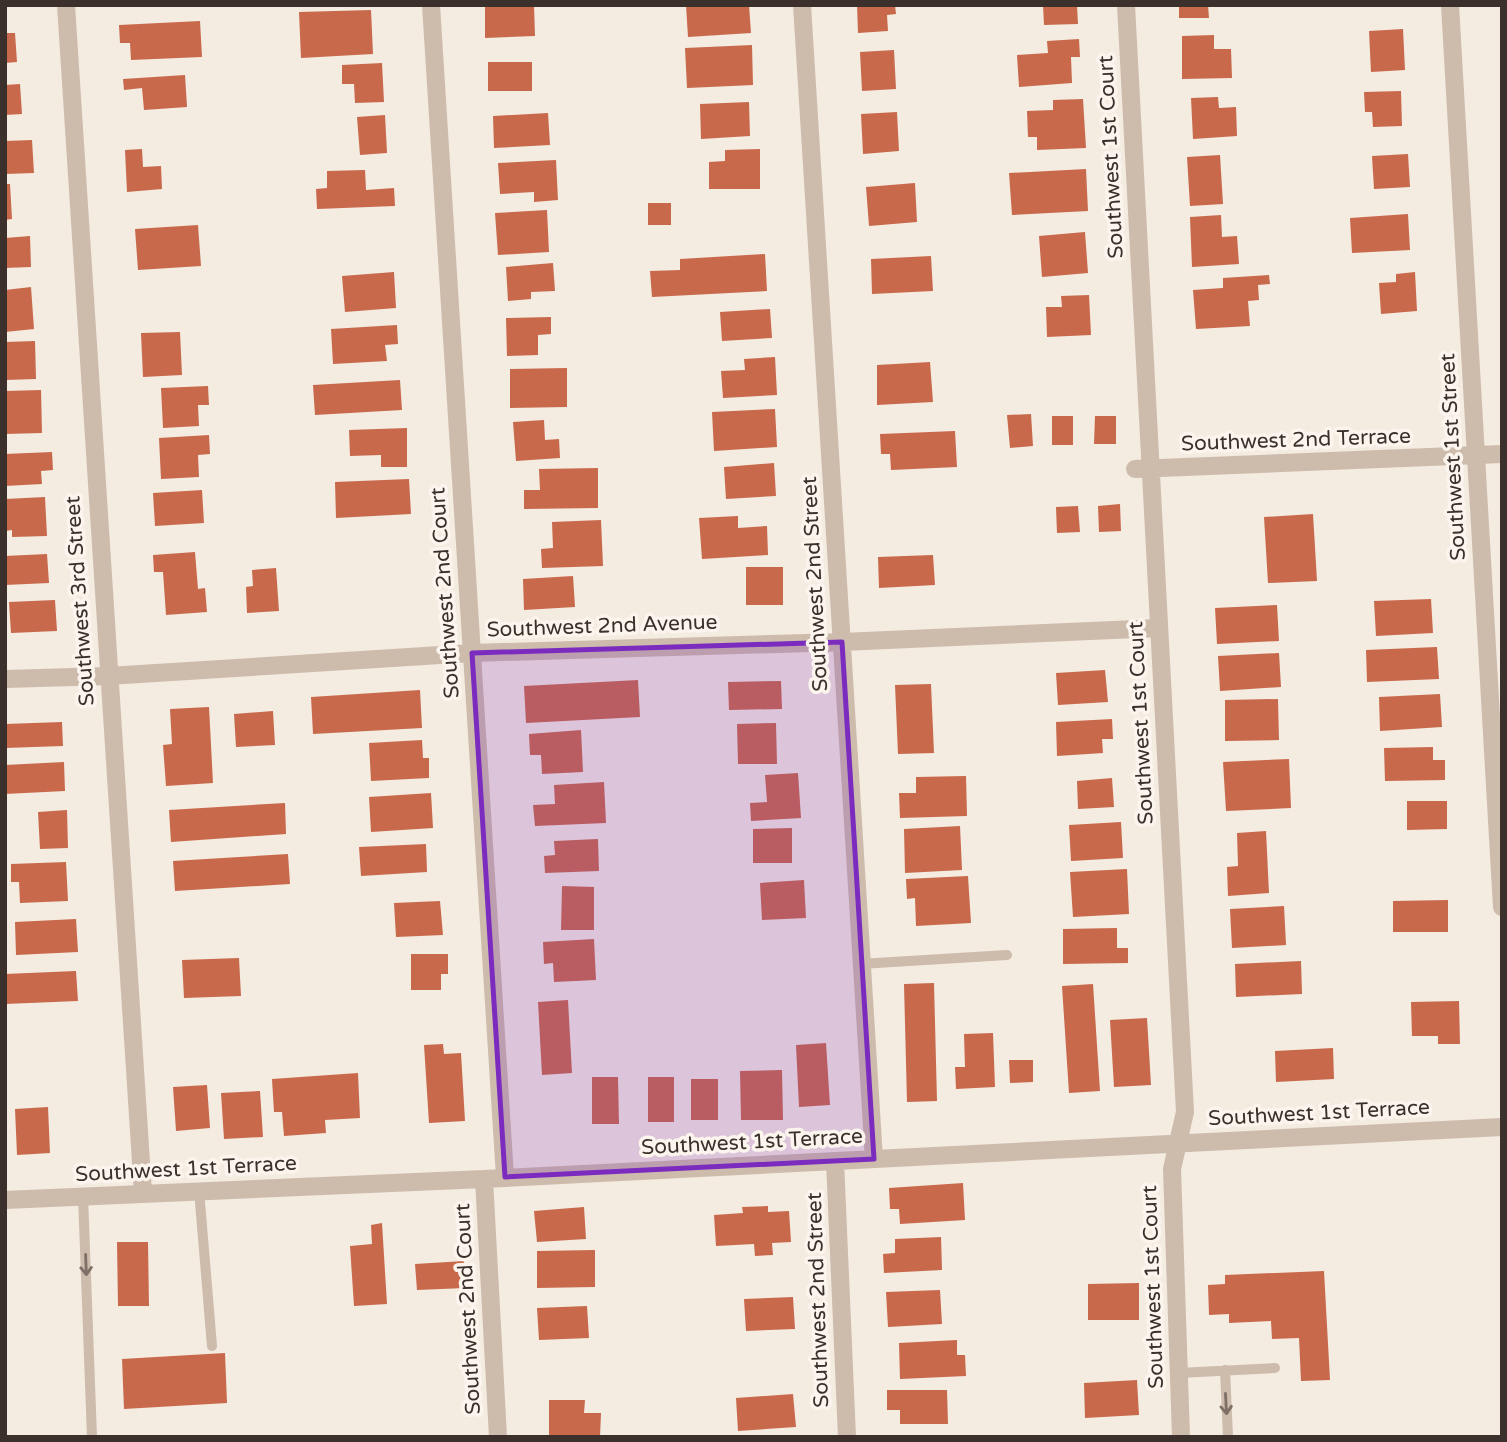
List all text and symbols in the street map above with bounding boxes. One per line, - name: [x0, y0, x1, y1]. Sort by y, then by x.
- street label: Southwest 1st Court: [1093, 55, 1129, 259]
- street label: Southwest 1st Street: [1435, 353, 1471, 561]
- street label: Southwest 2nd Terrace: [1181, 423, 1411, 457]
- street label: Southwest 2nd Street: [797, 476, 833, 692]
- street label: Southwest 2nd Court: [425, 487, 465, 699]
- street label: Southwest 3rd Street: [60, 495, 100, 707]
- street label: Southwest 2nd Avenue: [486, 609, 718, 643]
- street label: Southwest 1st Court: [1123, 621, 1159, 825]
- street label: Southwest 1st Terrace: [1208, 1095, 1431, 1131]
- street label: Southwest 1st Terrace: [641, 1124, 864, 1160]
- street label: Southwest 1st Terrace: [75, 1151, 298, 1187]
- street label: Southwest 1st Court: [1137, 1185, 1169, 1389]
- street label: Southwest 2nd Street: [802, 1192, 834, 1408]
- street label: Southwest 2nd Court: [450, 1203, 486, 1415]
- one-way arrow: [79, 1253, 92, 1276]
- one-way arrow: [1220, 1392, 1233, 1415]

